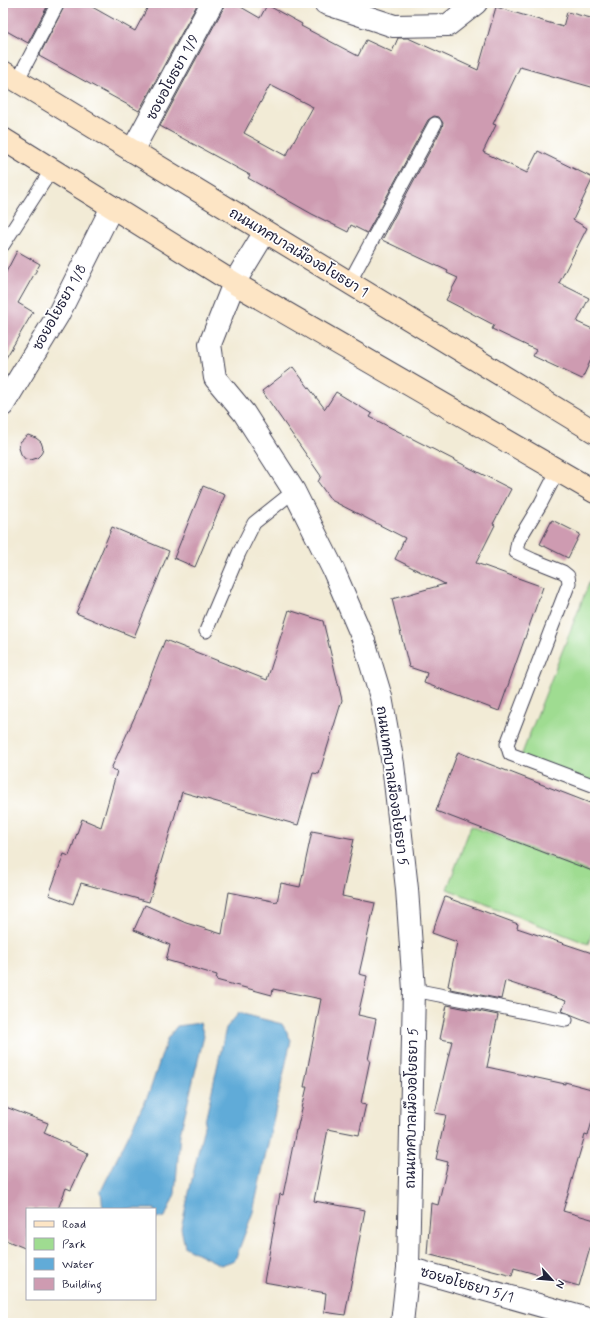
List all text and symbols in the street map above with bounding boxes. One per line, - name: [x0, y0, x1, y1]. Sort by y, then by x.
- street label: ซอยอโยธยา 1/9: [142, 31, 203, 124]
- street label: ถนนเทศบาลเมืองอโยธยา 1: [226, 203, 372, 302]
- street label: ซอยอโยธยา 1/8: [28, 261, 91, 354]
- street label: ถนนเทศบาลเมืองอโยธยา 5: [372, 705, 413, 867]
- street label: ถนนเทศบาลเมืองอโยธยา 5: [401, 1027, 422, 1189]
- legend: [26, 1208, 156, 1300]
- text: Road: [62, 1217, 86, 1233]
- text: Park: [62, 1237, 86, 1253]
- text: Water: [62, 1257, 94, 1273]
- north arrow: [532, 1260, 572, 1300]
- street label: ซอยอโยธยา 5/1: [418, 1262, 516, 1307]
- text: Building: [62, 1277, 102, 1294]
- text: N: [552, 1278, 568, 1291]

